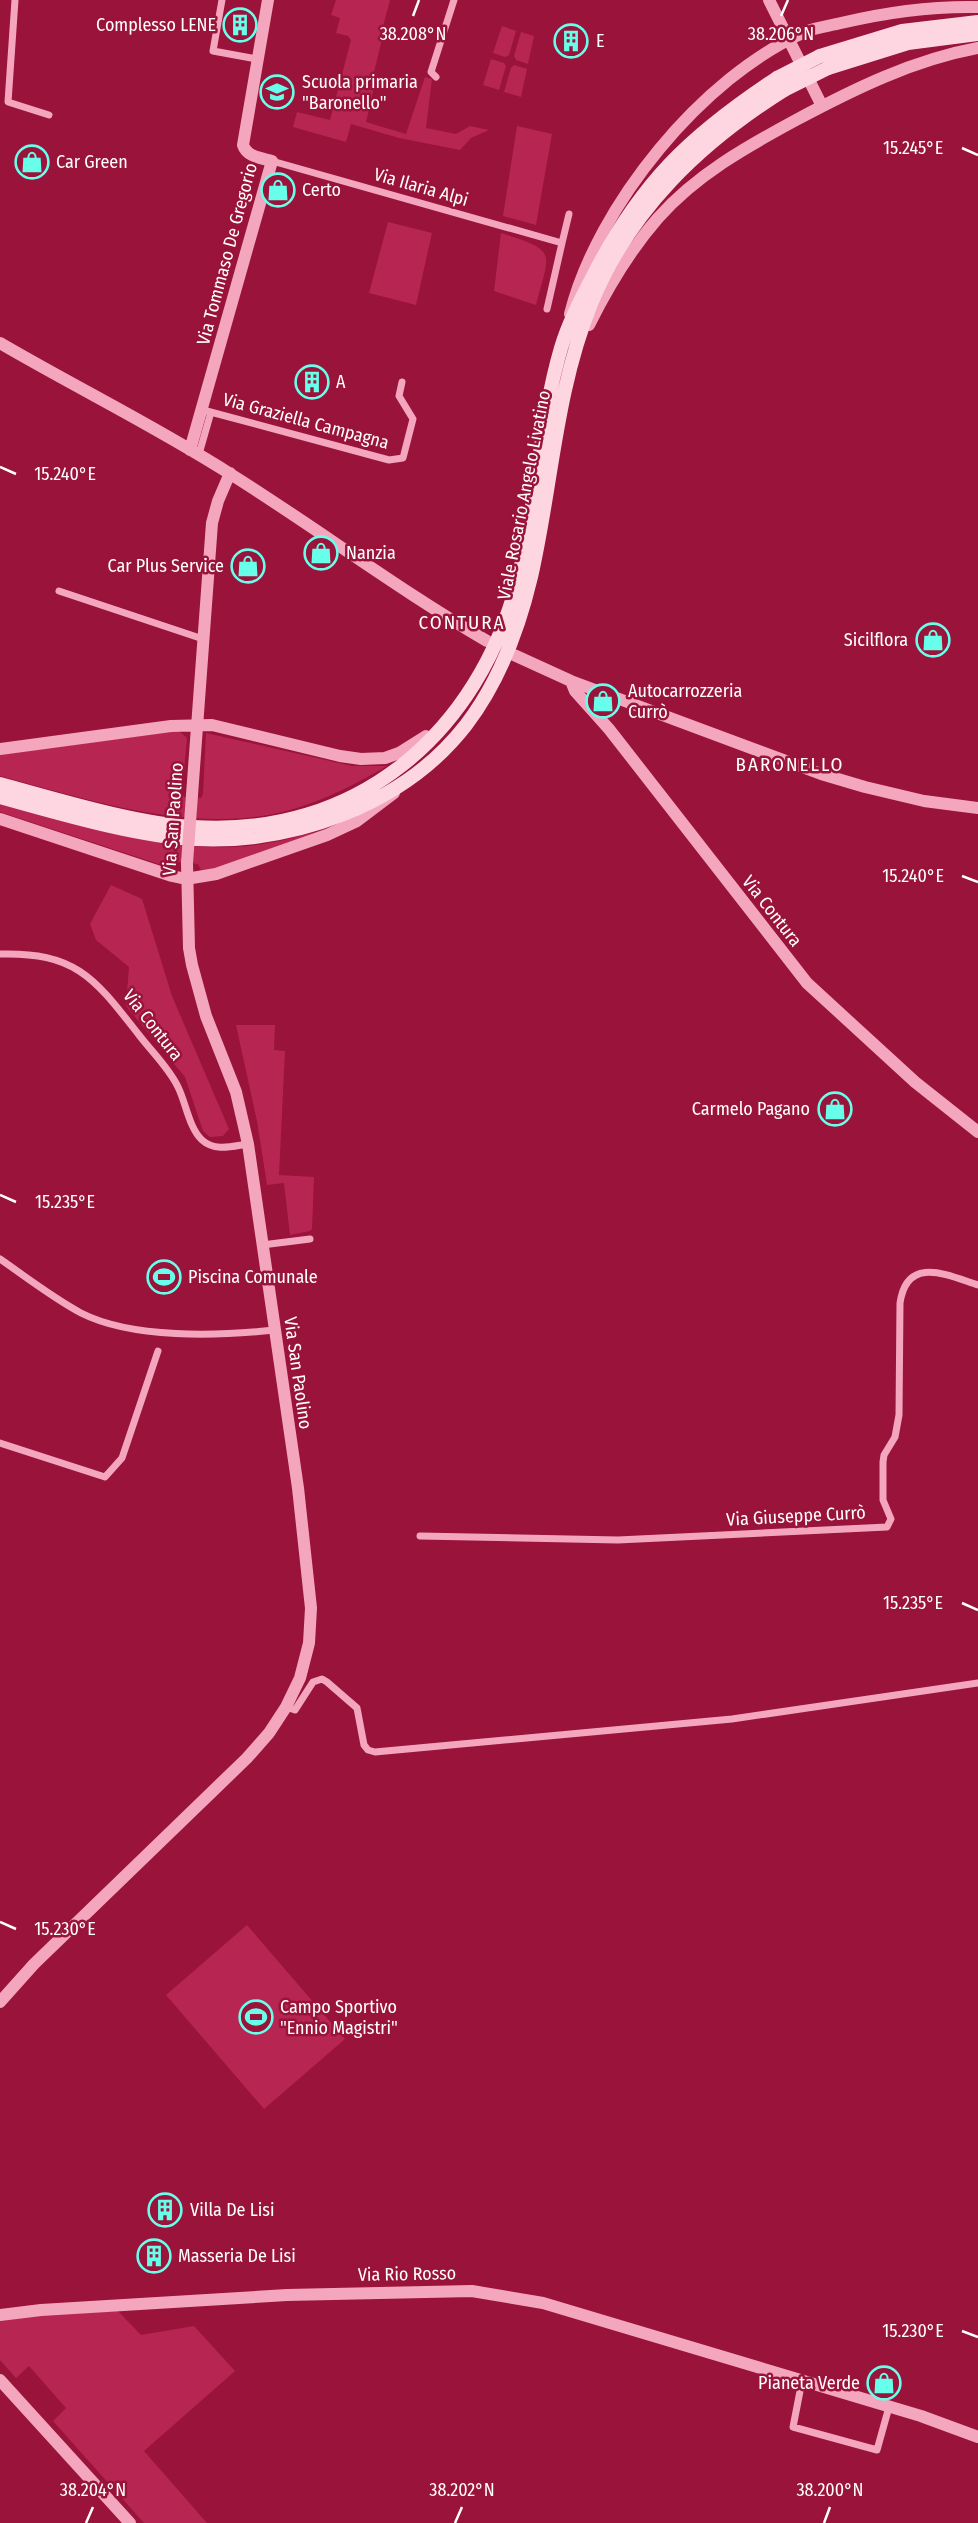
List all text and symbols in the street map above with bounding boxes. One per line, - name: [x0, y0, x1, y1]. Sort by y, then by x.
- building icon: Complesso LENE: [221, 6, 259, 44]
- place label: Complesso LENE: [96, 14, 216, 36]
- building icon: E: [552, 22, 590, 60]
- text: 38.208°N: [380, 23, 446, 45]
- text: 38.206°N: [748, 23, 814, 45]
- place label: E: [596, 30, 604, 52]
- place label: Scuola primaria "Baronello": [302, 71, 418, 114]
- school or university icon: Scuola primaria "Baronello": [258, 73, 296, 111]
- text: 15.245°E: [883, 137, 943, 159]
- shop icon: Car Green: [13, 143, 51, 181]
- place label: Car Green: [56, 151, 128, 173]
- street label: Via Tommaso De Gregorio: [192, 160, 262, 348]
- street label: Via Ilaria Alpi: [371, 163, 471, 211]
- shop icon: Certo: [259, 171, 297, 209]
- place label: Certo: [302, 179, 341, 201]
- building icon: A: [293, 363, 331, 401]
- place label: A: [336, 371, 346, 393]
- street label: Via Graziella Campagna: [221, 388, 392, 454]
- street label: Viale Rosario Angelo Livatino: [493, 388, 555, 602]
- text: 15.240°E: [34, 463, 96, 485]
- shop icon: Nanzia: [302, 534, 340, 572]
- place label: Nanzia: [346, 542, 396, 564]
- shop icon: Car Plus Service: [229, 547, 267, 585]
- place label: Car Plus Service: [107, 555, 224, 577]
- district label: CONTURA: [418, 611, 506, 634]
- shop icon: Sicilflora: [914, 621, 952, 659]
- place label: Sicilflora: [844, 629, 908, 651]
- place label: Autocarrozzeria Currò: [628, 680, 743, 723]
- shop icon: Autocarrozzeria Currò: [584, 682, 622, 720]
- district label: BARONELLO: [736, 753, 844, 776]
- street label: Via San Paolino: [158, 762, 188, 876]
- text: 15.240°E: [882, 865, 944, 887]
- street label: Via Contura: [737, 871, 807, 951]
- street label: Via Contura: [118, 985, 188, 1065]
- shop icon: Carmelo Pagano: [816, 1090, 854, 1128]
- place label: Carmelo Pagano: [692, 1098, 810, 1120]
- text: 15.235°E: [35, 1191, 95, 1213]
- sports icon: Piscina Comunale: [145, 1258, 183, 1296]
- place label: Piscina Comunale: [188, 1266, 318, 1288]
- street label: Via San Paolino: [279, 1315, 317, 1431]
- street label: Via Giuseppe Currò: [726, 1501, 866, 1531]
- text: 15.235°E: [883, 1592, 943, 1614]
- text: 15.230°E: [34, 1918, 96, 1940]
- place label: Campo Sportivo "Ennio Magistri": [280, 1996, 398, 2039]
- sports icon: Campo Sportivo "Ennio Magistri": [237, 1998, 275, 2036]
- building icon: Villa De Lisi: [146, 2191, 184, 2229]
- place label: Villa De Lisi: [190, 2199, 274, 2221]
- building icon: Masseria De Lisi: [135, 2237, 173, 2275]
- place label: Masseria De Lisi: [178, 2245, 296, 2267]
- street label: Via Rio Rosso: [358, 2262, 456, 2286]
- text: 15.230°E: [882, 2320, 944, 2342]
- shop icon: Pianeta Verde: [865, 2364, 903, 2402]
- place label: Pianeta Verde: [758, 2372, 860, 2394]
- text: 38.204°N: [60, 2479, 126, 2501]
- text: 38.202°N: [429, 2479, 495, 2501]
- text: 38.200°N: [797, 2479, 864, 2501]

